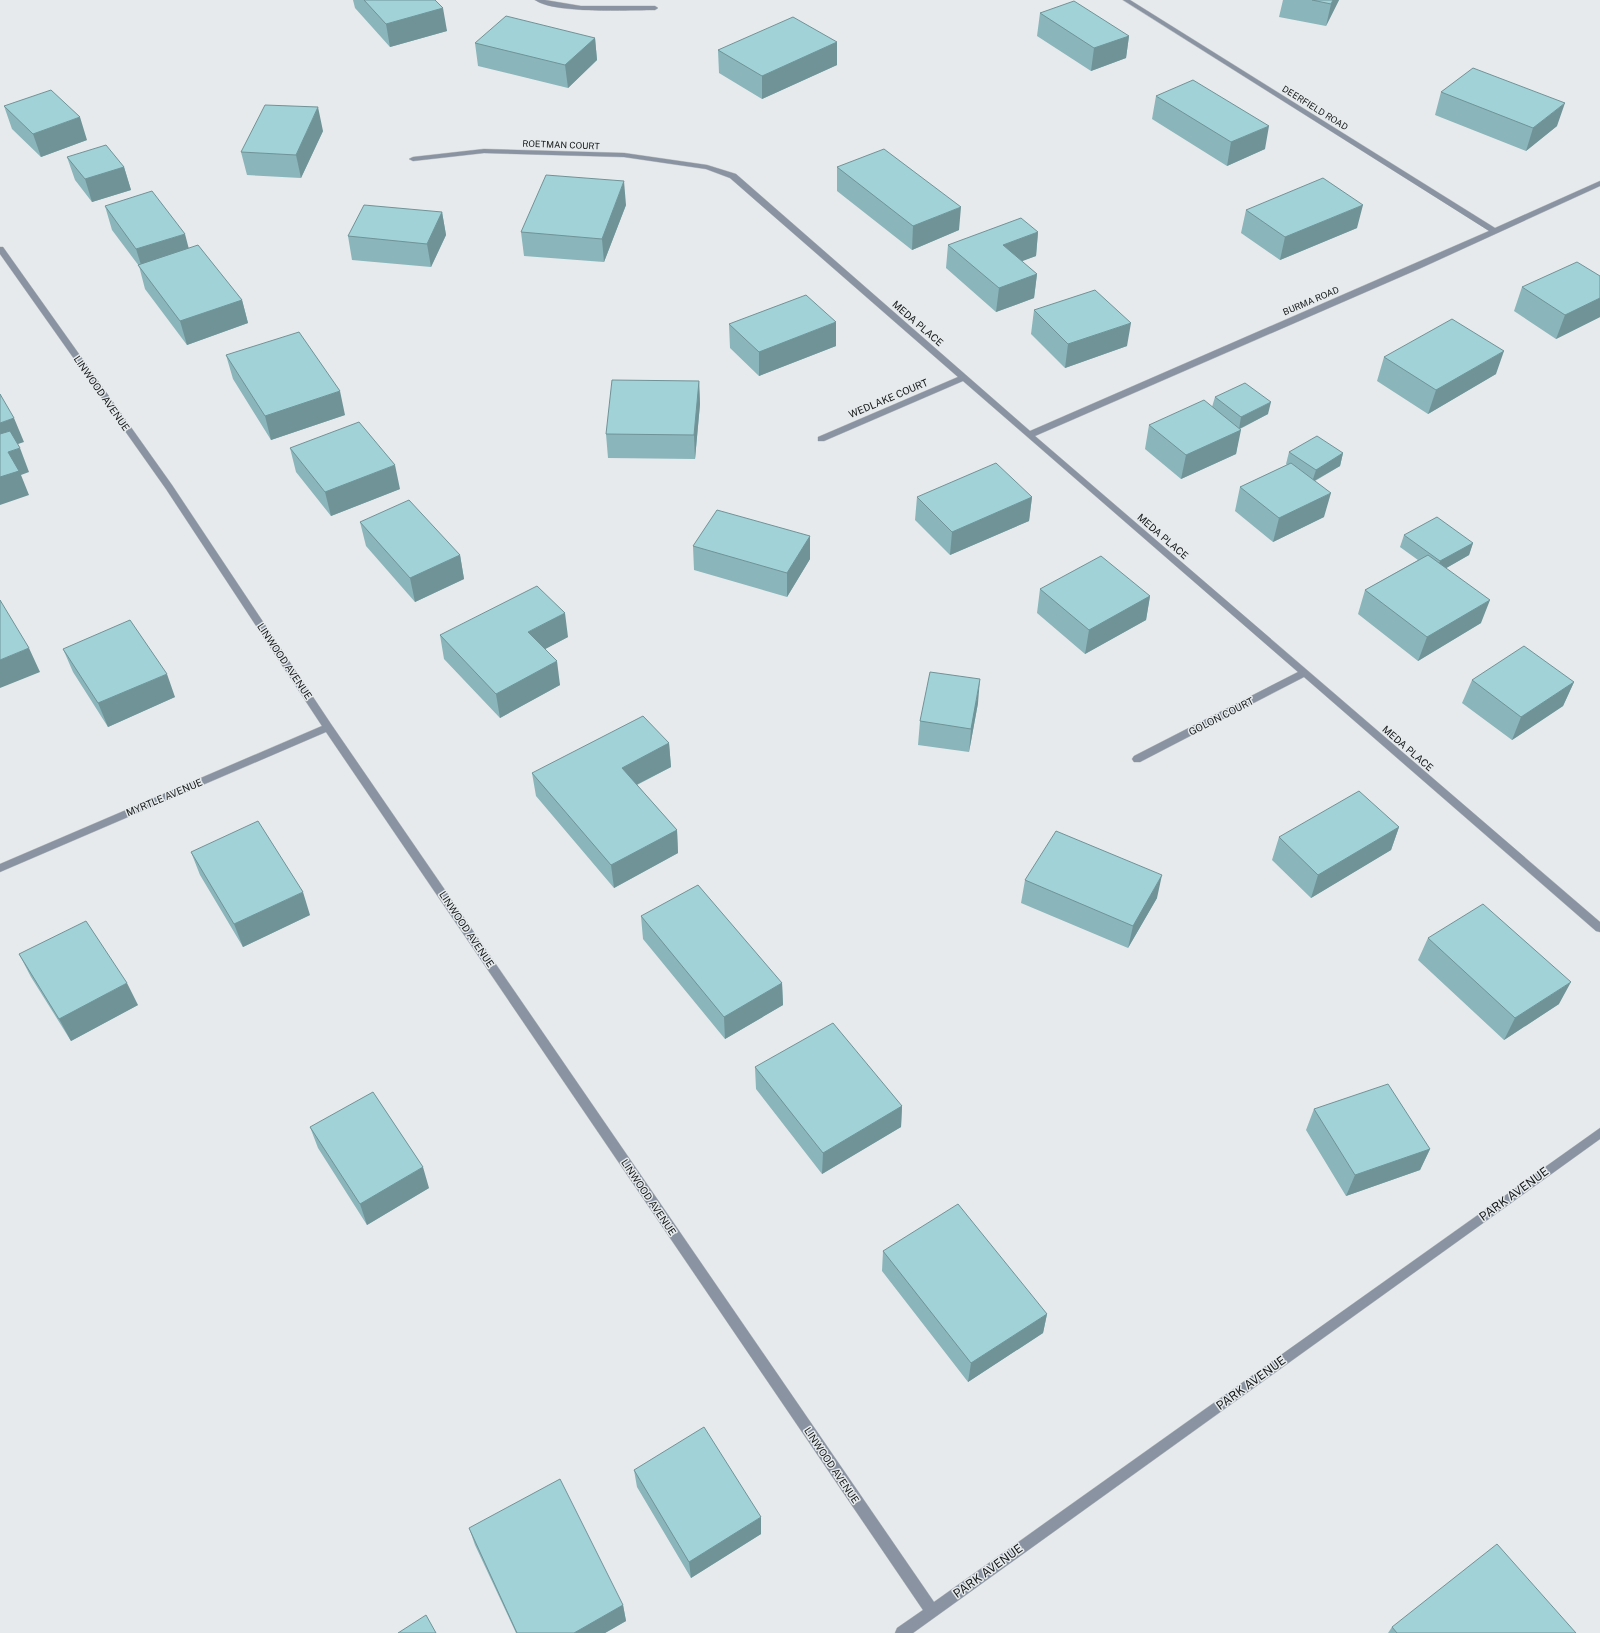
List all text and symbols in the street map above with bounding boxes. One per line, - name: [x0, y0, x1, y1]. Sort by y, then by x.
- street label: DEERFIELD ROAD: [1280, 83, 1350, 132]
- street label: ROETMAN COURT: [522, 138, 601, 151]
- street label: BURMA ROAD: [1281, 284, 1341, 317]
- street label: MEDA PLACE: [890, 298, 946, 348]
- street label: LINWOOD AVENUE: [72, 353, 132, 433]
- street label: WEDLAKE COURT: [847, 376, 929, 420]
- street label: MEDA PLACE: [1135, 511, 1191, 561]
- street label: LINWOOD AVENUE: [255, 621, 315, 701]
- street label: GOLON COURT: [1187, 694, 1256, 738]
- street label: MEDA PLACE: [1380, 723, 1436, 773]
- street label: MYRTLE AVENUE: [124, 776, 204, 818]
- street label: LINWOOD AVENUE: [437, 889, 497, 969]
- street label: LINWOOD AVENUE: [619, 1157, 679, 1237]
- street label: PARK AVENUE: [1477, 1164, 1551, 1224]
- street label: PARK AVENUE: [1214, 1353, 1288, 1413]
- street label: LINWOOD AVENUE: [802, 1425, 862, 1505]
- street label: PARK AVENUE: [951, 1541, 1025, 1601]

